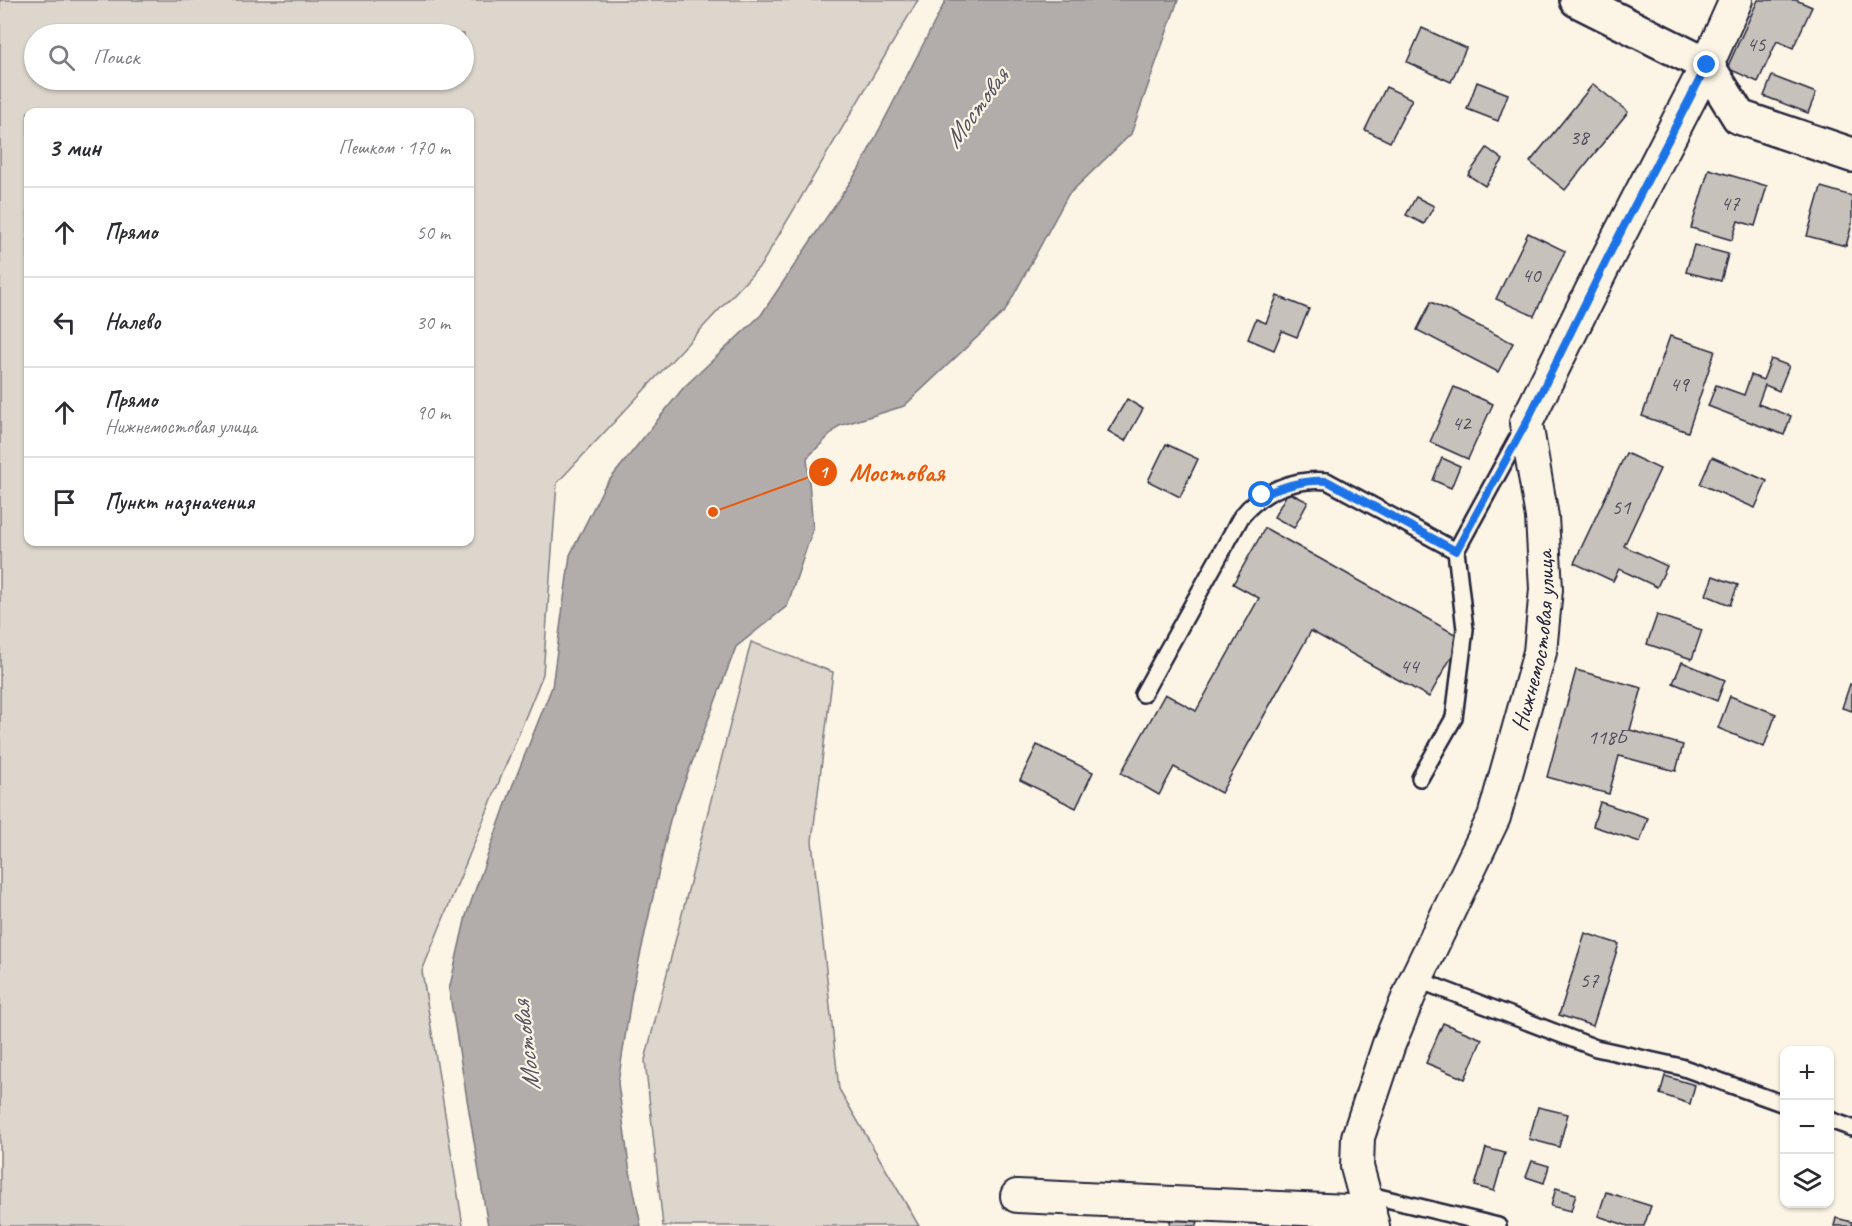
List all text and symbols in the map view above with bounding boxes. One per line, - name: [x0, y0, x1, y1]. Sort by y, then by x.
- search box: [24, 24, 474, 90]
- house number: 45: [1747, 31, 1767, 57]
- icon: search: [45, 41, 78, 74]
- text: Поиск: [93, 43, 139, 71]
- route end: [1693, 51, 1719, 77]
- water label: Мостовая: [936, 59, 1018, 154]
- house number: 38: [1570, 124, 1591, 150]
- text: 3 мин: [48, 131, 101, 164]
- text: Пешком · 170 m: [338, 135, 450, 160]
- house number: 47: [1721, 190, 1741, 216]
- icon: ahead: [48, 216, 81, 249]
- text: Прямо: [105, 218, 157, 246]
- text: 50 m: [416, 220, 450, 245]
- house number: 40: [1522, 262, 1542, 288]
- icon: left: [48, 306, 81, 339]
- text: Налево: [105, 308, 161, 336]
- text: 30 m: [416, 310, 450, 335]
- house number: 49: [1670, 371, 1690, 397]
- text: Прямо: [105, 386, 157, 414]
- icon: ahead: [48, 396, 81, 429]
- text: 90 m: [416, 400, 450, 425]
- house number: 42: [1452, 410, 1472, 436]
- text: Нижнемостовая улица: [105, 414, 257, 439]
- callout: Мостовая: [808, 450, 957, 494]
- text: Мостовая: [850, 456, 946, 489]
- text: 1: [819, 461, 829, 483]
- route start: [1248, 481, 1274, 507]
- icon: arrive: [48, 486, 81, 519]
- text: Пункт назначения: [105, 488, 254, 516]
- house number: 51: [1612, 494, 1632, 520]
- street label: Нижнемостовая улица: [1504, 548, 1561, 734]
- house number: 44: [1400, 653, 1421, 679]
- house number: 118Б: [1587, 724, 1630, 750]
- house number: 57: [1580, 967, 1600, 993]
- water label: Мостовая: [504, 996, 548, 1093]
- map controls: [1780, 1046, 1834, 1208]
- button: +: [1780, 1046, 1834, 1100]
- button: −: [1780, 1100, 1834, 1154]
- button: layers: [1780, 1154, 1834, 1208]

